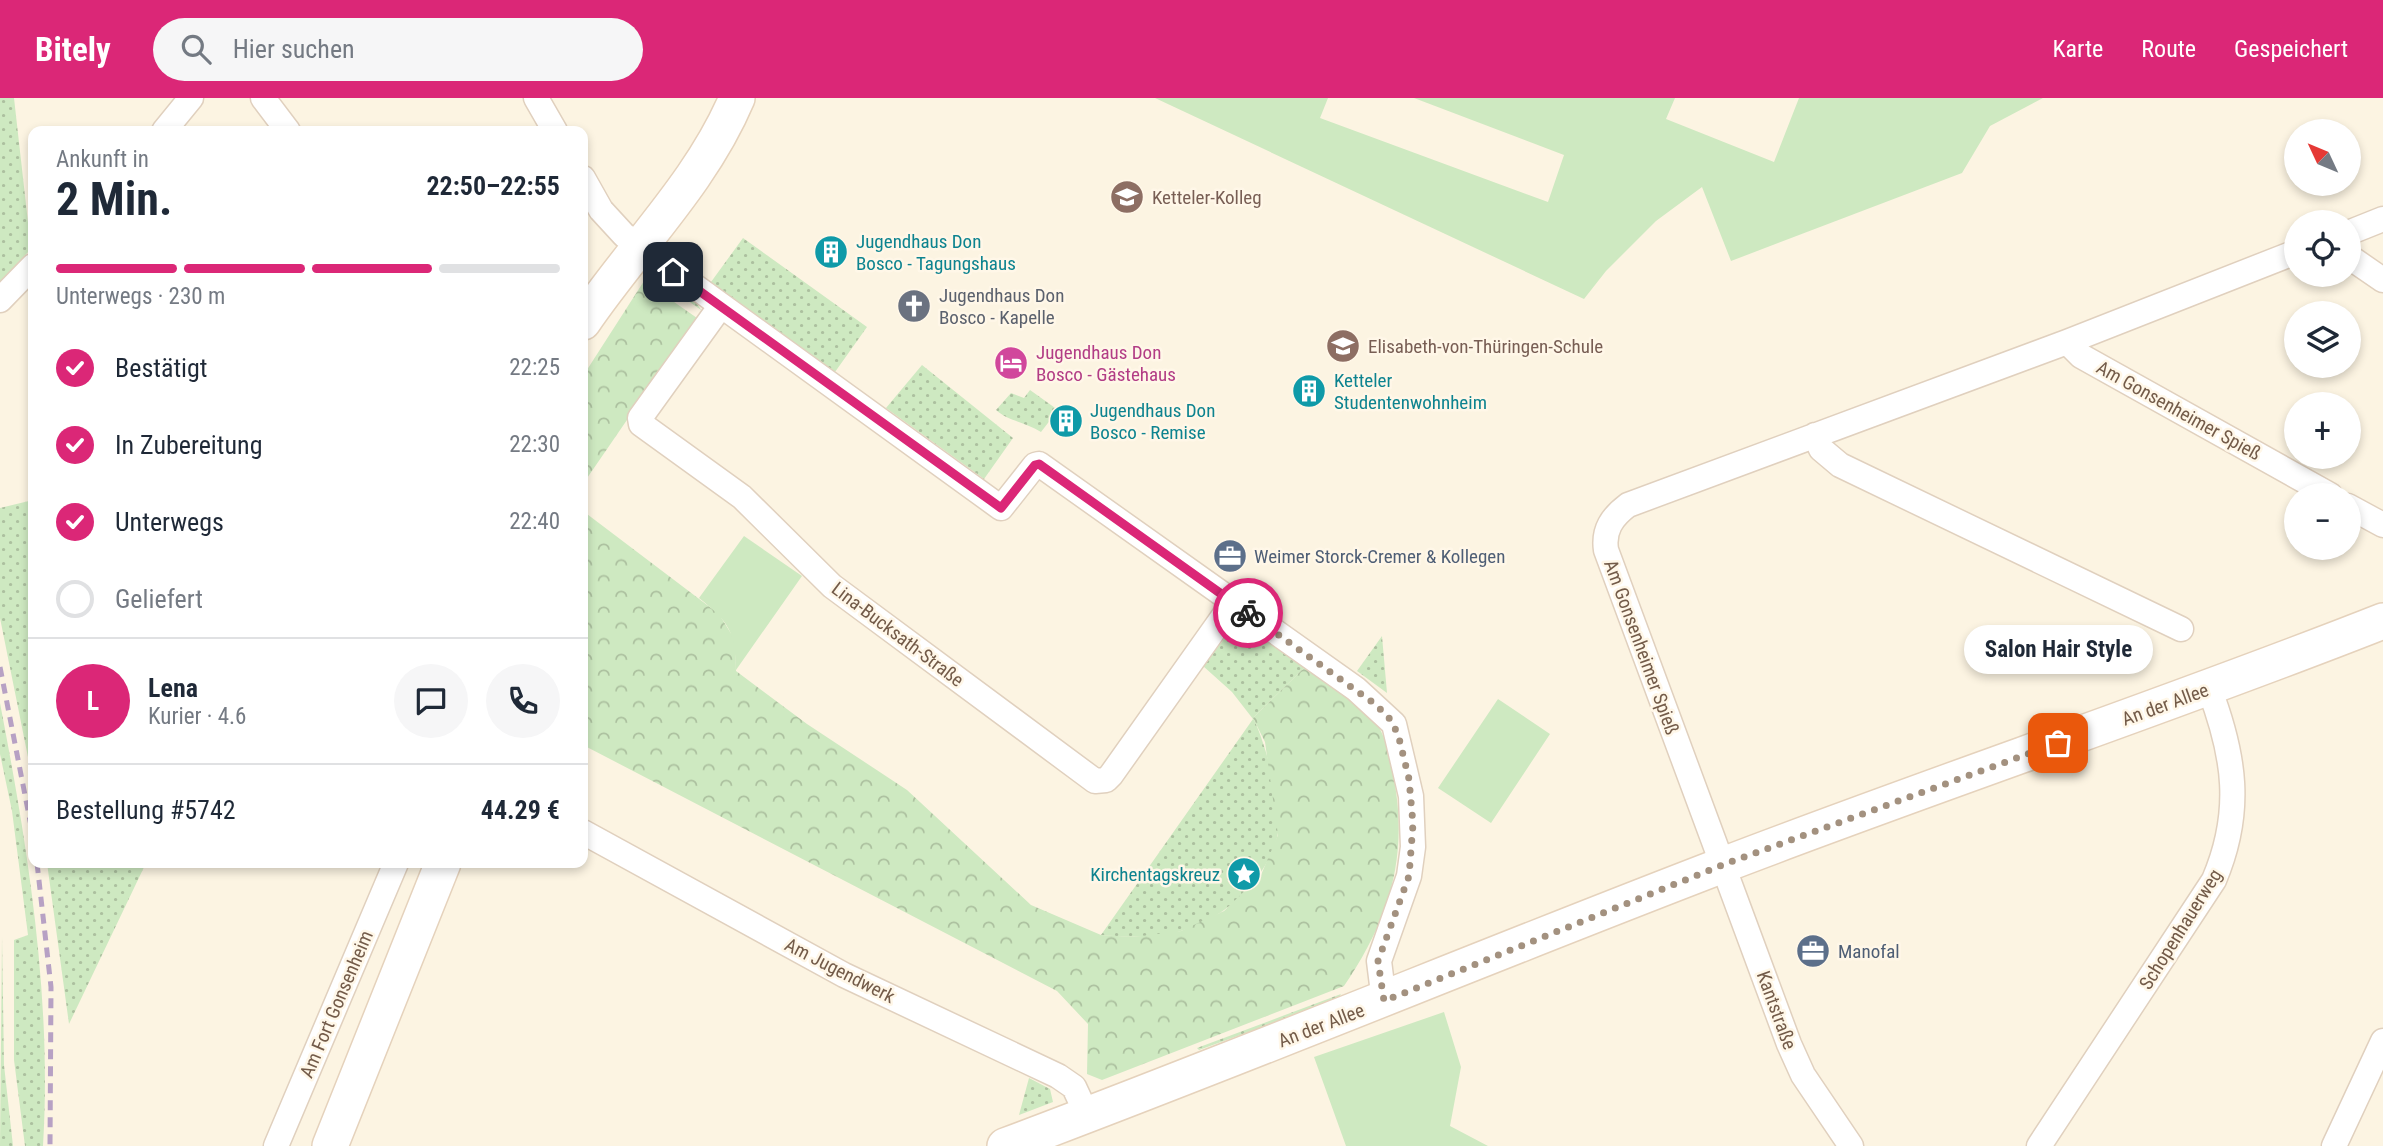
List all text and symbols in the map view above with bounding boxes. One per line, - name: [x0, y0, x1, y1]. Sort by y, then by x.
- search box: [153, 18, 643, 81]
- text: Bitely: [35, 30, 111, 69]
- icon: search: [177, 30, 215, 68]
- text: Hier suchen: [233, 34, 355, 64]
- text: Karte: [2053, 35, 2103, 63]
- text: Route: [2141, 35, 2196, 63]
- text: Gespeichert: [2234, 35, 2348, 63]
- north arrow: [2284, 119, 2361, 196]
- map controls: [2284, 119, 2361, 560]
- text: Ankunft in: [56, 146, 149, 173]
- text: 22:50–22:55: [426, 171, 560, 201]
- text: 2 Min.: [56, 172, 172, 226]
- school or university icon: Ketteler-Kolleg: [1108, 178, 1146, 216]
- place label: Ketteler-Kolleg: [1152, 186, 1262, 209]
- button: locate: [2284, 210, 2361, 287]
- place label: Jugendhaus Don Bosco - Tagungshaus: [856, 230, 1016, 275]
- building icon: Jugendhaus Don Bosco - Tagungshaus: [812, 233, 850, 271]
- pin: [643, 242, 703, 302]
- icon: home: [654, 253, 692, 291]
- text: Unterwegs · 230 m: [56, 283, 225, 310]
- place label: Jugendhaus Don Bosco - Kapelle: [939, 284, 1064, 329]
- church icon: Jugendhaus Don Bosco - Kapelle: [895, 287, 933, 325]
- button: layers: [2284, 301, 2361, 378]
- school or university icon: Elisabeth-von-Thüringen-Schule: [1324, 327, 1362, 365]
- place label: Elisabeth-von-Thüringen-Schule: [1368, 335, 1603, 358]
- place label: Jugendhaus Don Bosco - Gästehaus: [1036, 341, 1176, 386]
- hotel icon: Jugendhaus Don Bosco - Gästehaus: [992, 344, 1030, 382]
- icon: check: [56, 349, 94, 387]
- text: Bestätigt: [115, 353, 208, 383]
- text: 22:25: [509, 354, 560, 381]
- street label: Am Gonsenheimer Spieß: [2092, 356, 2265, 465]
- place label: Ketteler Studentenwohnheim: [1334, 369, 1487, 414]
- building icon: Ketteler Studentenwohnheim: [1290, 372, 1328, 410]
- button: +: [2284, 392, 2361, 469]
- place label: Jugendhaus Don Bosco - Remise: [1090, 399, 1215, 444]
- building icon: Jugendhaus Don Bosco - Remise: [1047, 402, 1085, 440]
- icon: check: [56, 426, 94, 464]
- text: In Zubereitung: [115, 430, 263, 460]
- text: 22:30: [509, 431, 560, 458]
- button: −: [2284, 483, 2361, 560]
- icon: check: [56, 503, 94, 541]
- text: Unterwegs: [115, 507, 224, 537]
- text: 22:40: [509, 508, 560, 535]
- office icon: Weimer Storck-Cremer & Kollegen: [1211, 537, 1249, 575]
- place label: Weimer Storck-Cremer & Kollegen: [1254, 545, 1505, 568]
- street label: Am Gonsenheimer Spieß: [1599, 557, 1684, 738]
- street label: Lina-Bucksath-Straße: [827, 577, 968, 692]
- courier: [1213, 578, 1283, 648]
- text: Geliefert: [115, 584, 203, 614]
- icon: bike: [1229, 594, 1267, 632]
- callout: Salon Hair Style: [1964, 624, 2152, 673]
- text: Salon Hair Style: [1985, 636, 2132, 663]
- button: chat: [394, 664, 468, 738]
- button: phone: [486, 664, 560, 738]
- text: Lena: [148, 673, 198, 703]
- street label: An der Allee: [2119, 678, 2212, 731]
- text: L: [87, 686, 99, 716]
- text: Kurier · 4.6: [148, 703, 246, 730]
- pin: [2028, 713, 2088, 773]
- icon: bag: [2039, 724, 2077, 762]
- text: Bestellung #5742: [56, 795, 236, 825]
- text: 44.29 €: [481, 795, 560, 825]
- place icon: Kirchentagskreuz: [1225, 855, 1263, 893]
- place label: Kirchentagskreuz: [1090, 863, 1220, 886]
- street label: Schopenhauerweg: [2134, 865, 2227, 994]
- street label: Am Fort Gonsenheim: [295, 927, 378, 1081]
- office icon: Manofal: [1794, 932, 1832, 970]
- street label: Am Jugendwerk: [781, 933, 899, 1008]
- place label: Manofal: [1838, 940, 1900, 963]
- street label: Kantstraße: [1752, 968, 1801, 1053]
- street label: An der Allee: [1275, 998, 1368, 1052]

